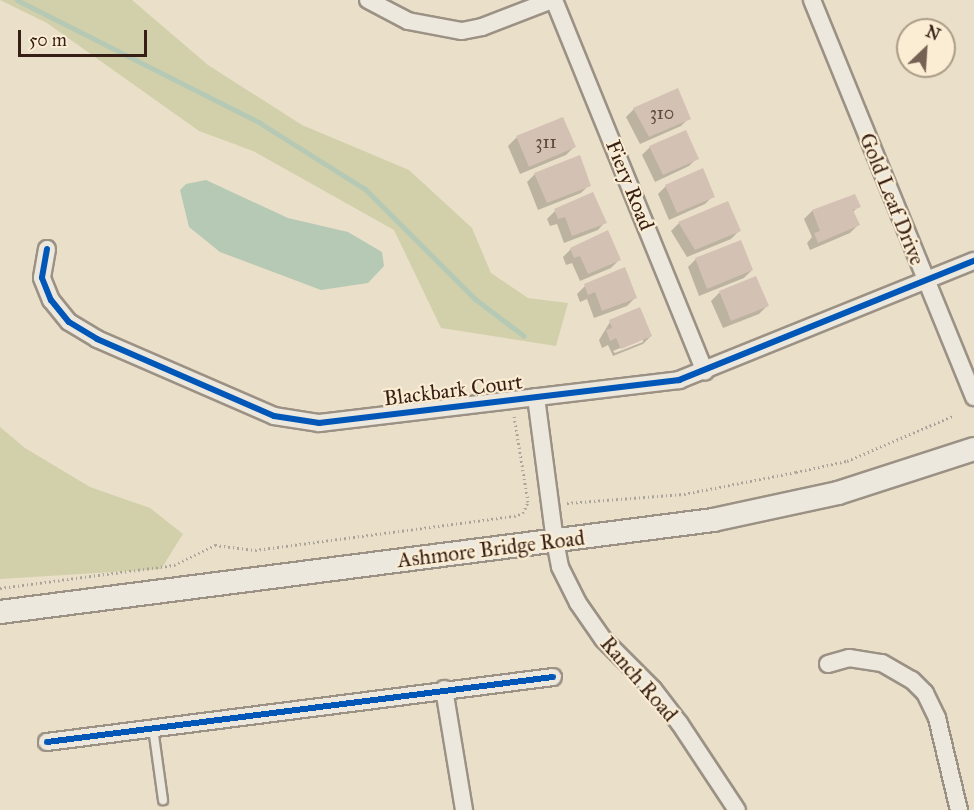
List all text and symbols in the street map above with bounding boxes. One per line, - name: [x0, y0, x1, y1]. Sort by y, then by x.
- scale bar: [21, 18, 150, 56]
- north arrow: [896, 18, 956, 78]
- text: N: [923, 22, 943, 45]
- text: 50 m: [29, 29, 67, 51]
- house number: 310: [650, 102, 674, 124]
- street label: Gold Leaf Drive: [854, 129, 930, 269]
- house number: 311: [535, 131, 557, 153]
- street label: Fiery Road: [600, 136, 660, 234]
- street label: Blackbark Court: [382, 369, 524, 411]
- street label: Ashmore Bridge Road: [396, 525, 586, 573]
- street label: Ranch Road: [595, 631, 683, 727]

